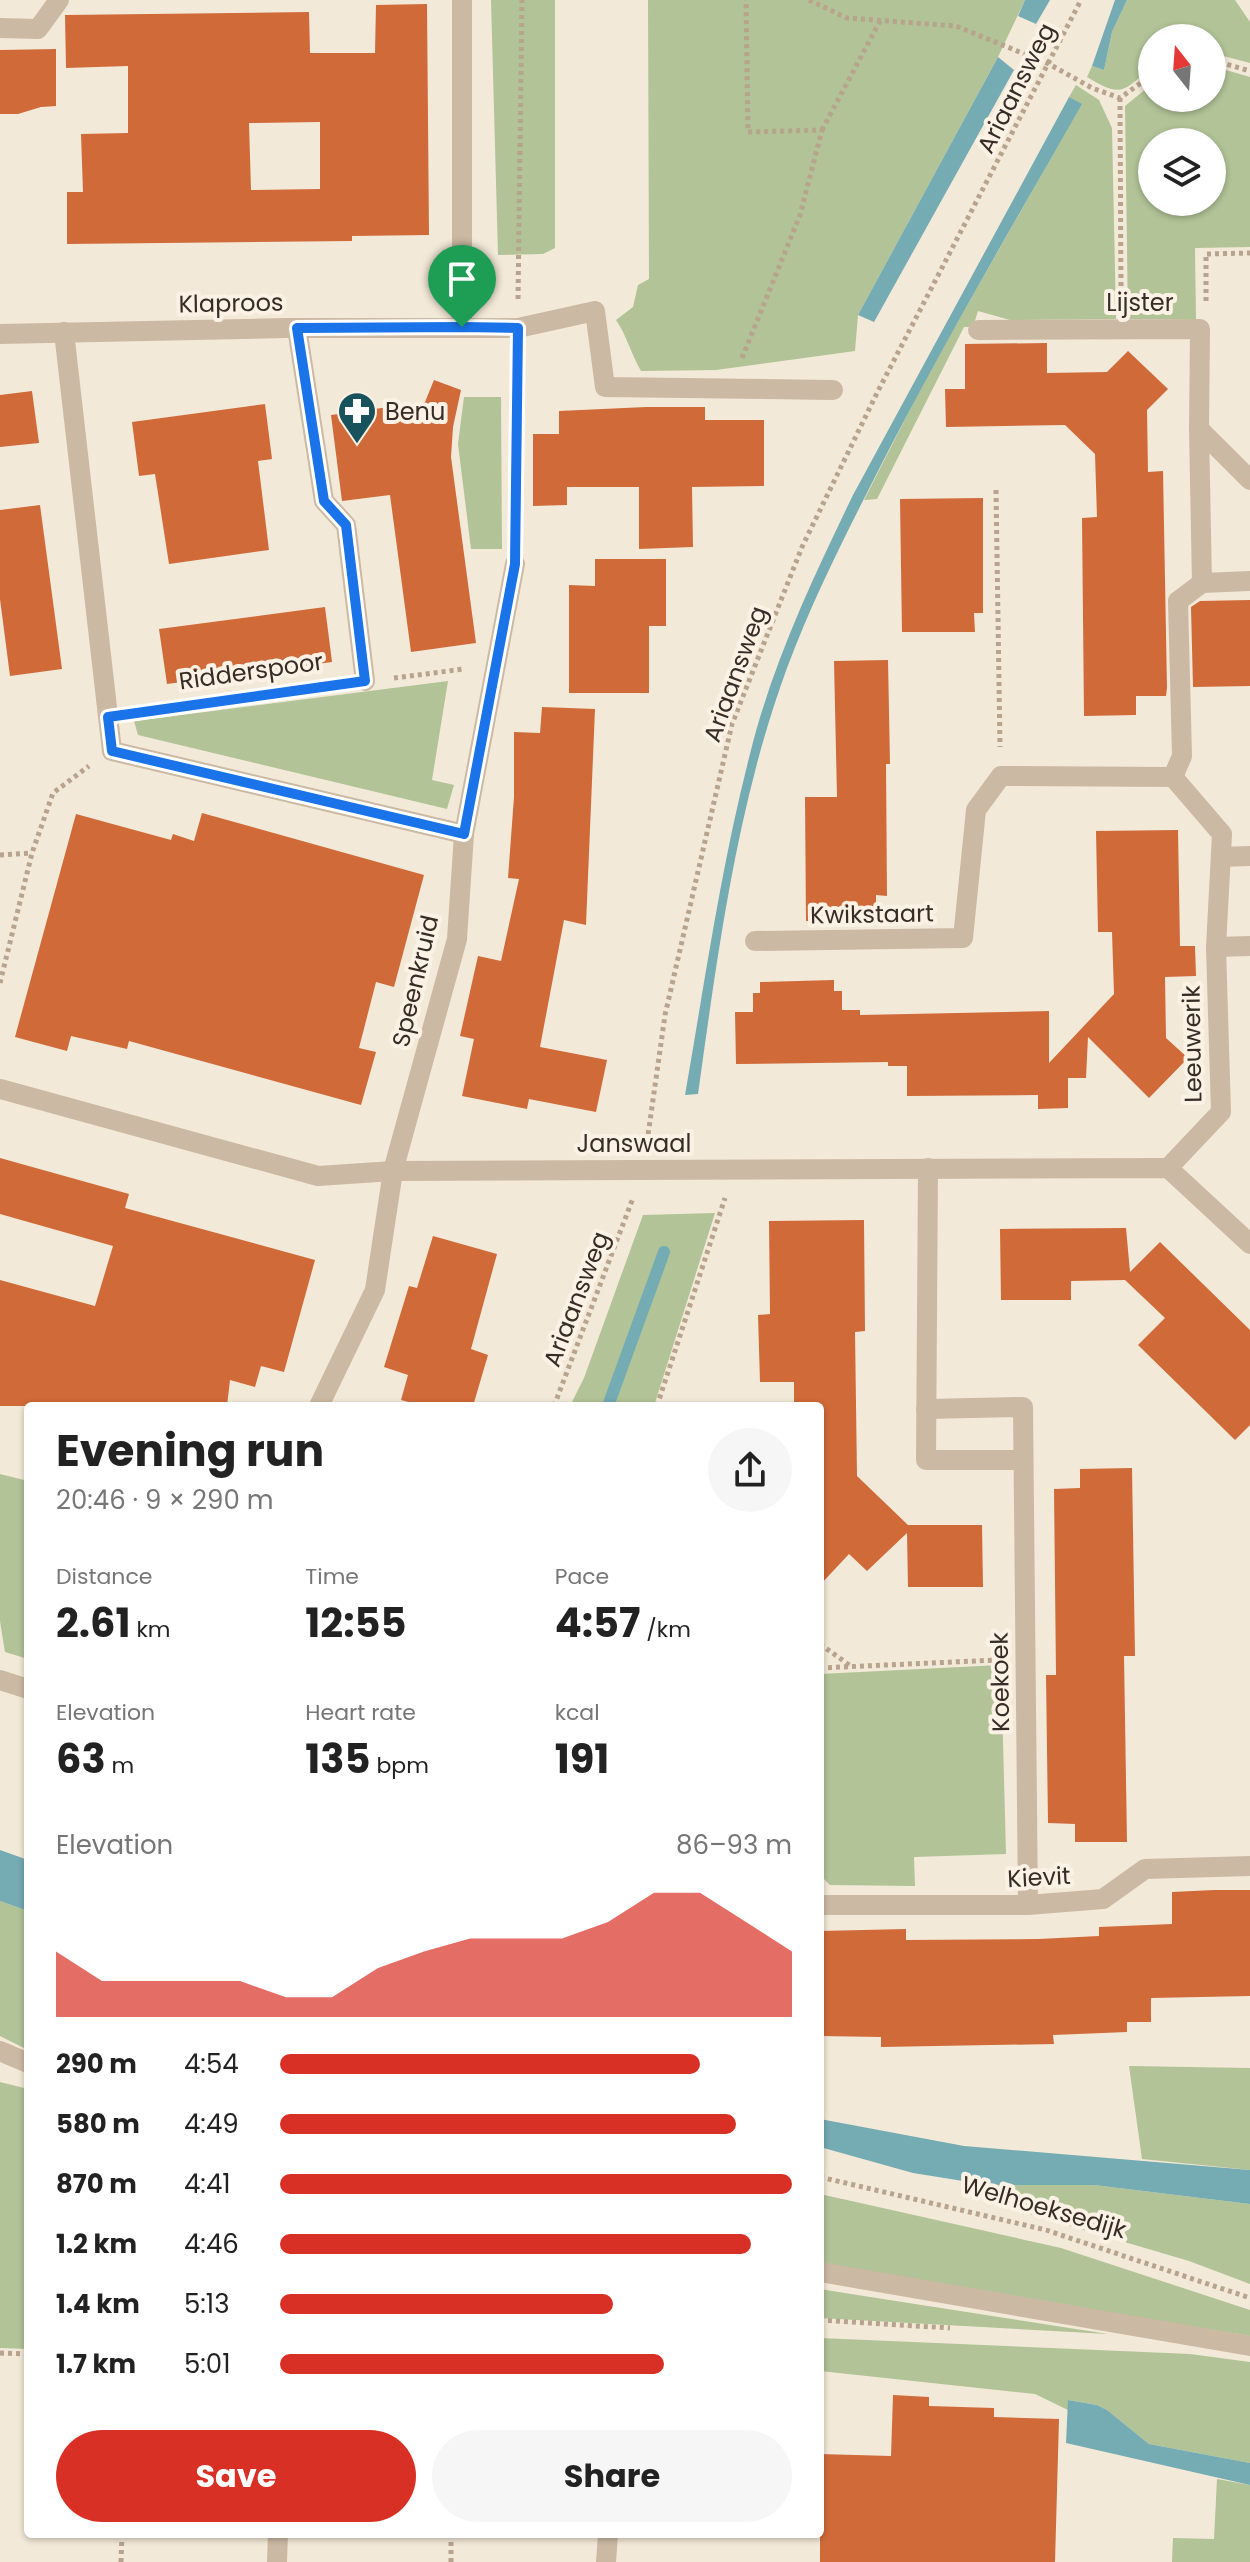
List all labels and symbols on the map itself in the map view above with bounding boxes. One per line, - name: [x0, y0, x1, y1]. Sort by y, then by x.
- street label: Ariaansweg: [969, 17, 1063, 159]
- north arrow: [1138, 24, 1226, 112]
- pin: [428, 245, 496, 327]
- street label: Klaproos: [178, 286, 284, 320]
- street label: Lijster: [1106, 286, 1174, 319]
- pharmacy icon: Benu: [336, 390, 378, 445]
- place label: Benu: [385, 395, 445, 428]
- street label: Ariaansweg: [695, 602, 775, 746]
- street label: Ridderspoor: [177, 645, 325, 697]
- street label: Kwikstaart: [810, 896, 934, 932]
- street label: Speenkruid: [384, 912, 446, 1050]
- street label: Leeuwerik: [1174, 984, 1210, 1103]
- street label: Janswaal: [577, 1127, 691, 1160]
- street label: Ariaansweg: [535, 1227, 617, 1371]
- street label: Koekoek: [983, 1631, 1017, 1732]
- street label: Kievit: [1007, 1859, 1071, 1895]
- street label: Welhoeksedijk: [958, 2168, 1131, 2246]

